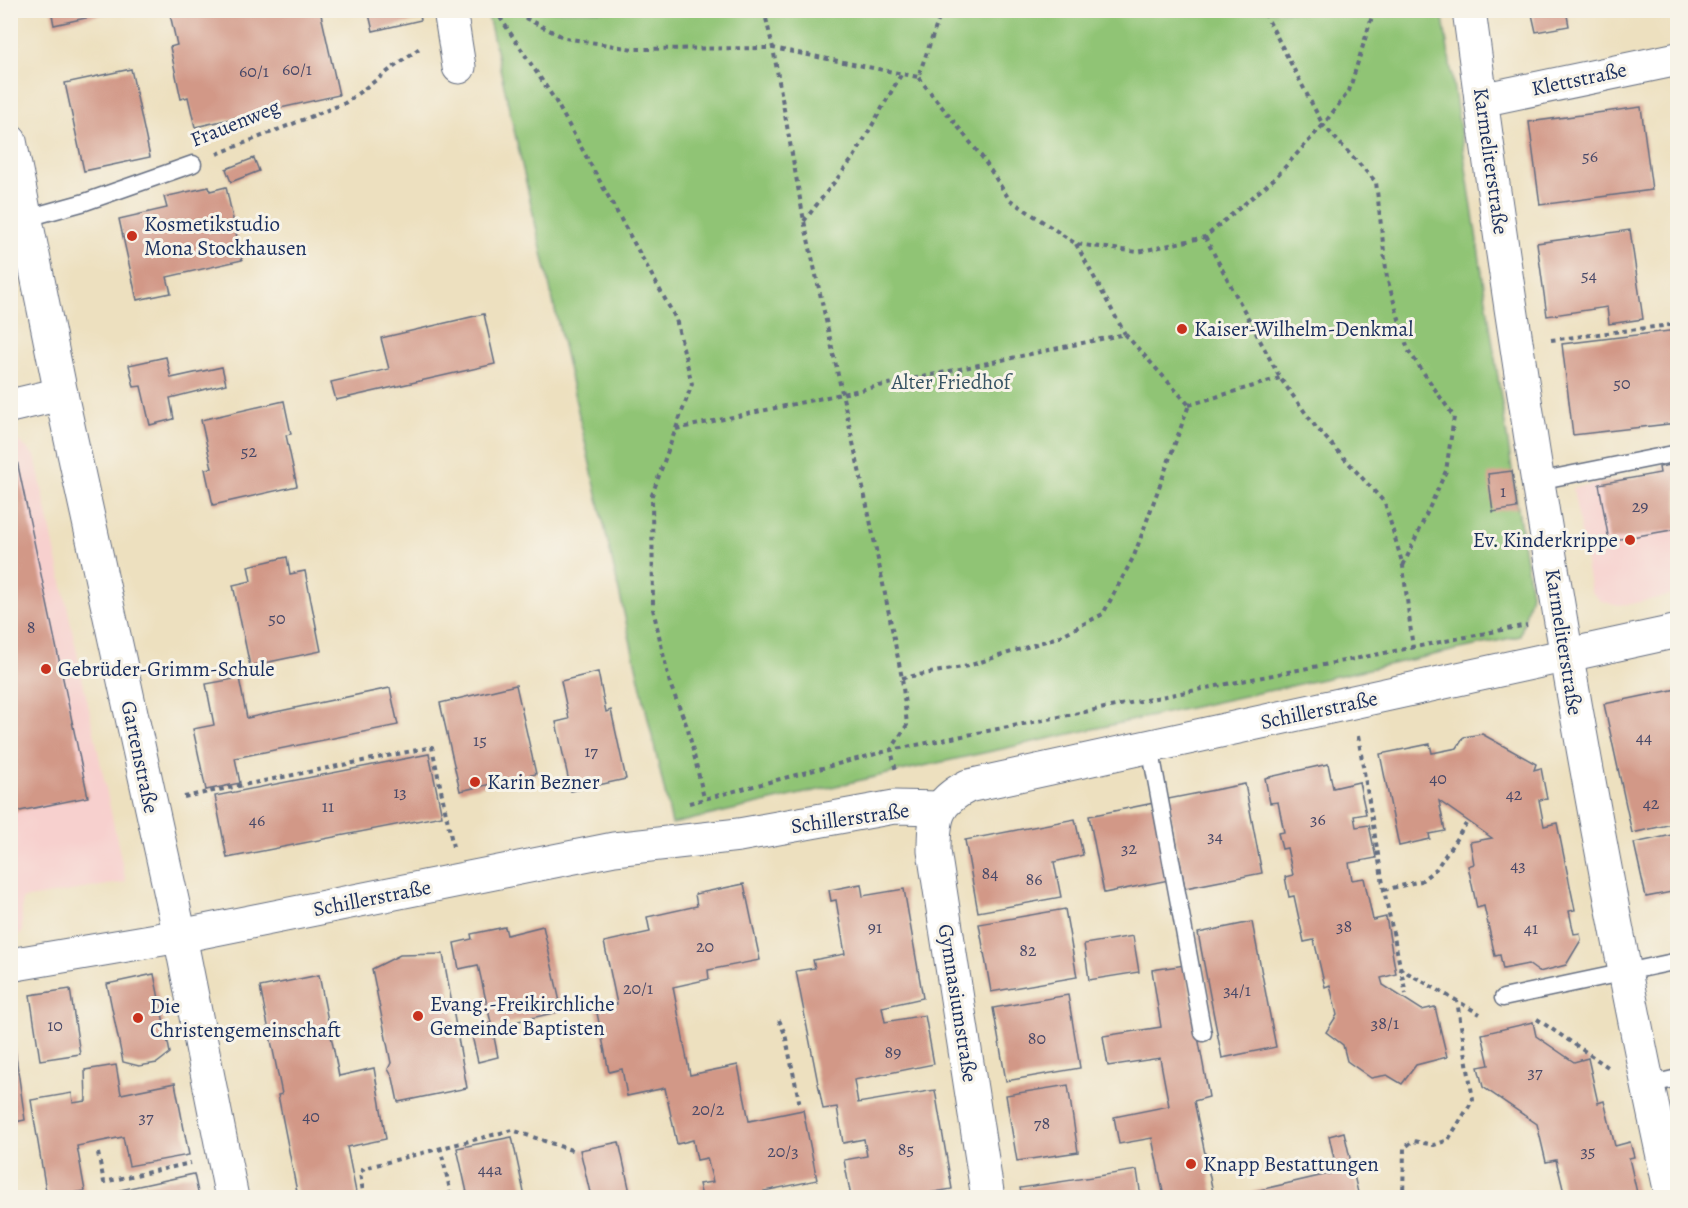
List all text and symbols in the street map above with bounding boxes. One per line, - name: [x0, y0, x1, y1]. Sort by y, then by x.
- street label: Klettstraße: [1529, 55, 1629, 103]
- house number: 60/1: [282, 57, 312, 81]
- house number: 60/1: [239, 59, 269, 83]
- street label: Karmeliterstraße: [1467, 86, 1515, 236]
- street label: Frauenweg: [186, 92, 284, 154]
- house number: 56: [1582, 144, 1598, 168]
- place label: Kosmetikstudio Mona Stockhausen: [144, 210, 307, 262]
- marker: Kosmetikstudio Mona Stockhausen: [125, 229, 139, 243]
- house number: 54: [1581, 263, 1597, 287]
- place label: Kaiser-Wilhelm-Denkmal: [1194, 315, 1413, 343]
- marker: Kaiser-Wilhelm-Denkmal: [1175, 322, 1189, 336]
- park label: Alter Friedhof: [890, 368, 1014, 396]
- house number: 50: [1613, 371, 1631, 395]
- house number: 52: [241, 439, 258, 463]
- house number: 1: [1500, 479, 1506, 503]
- house number: 29: [1632, 494, 1648, 518]
- place label: Ev. Kinderkrippe: [1473, 526, 1618, 554]
- marker: Ev. Kinderkrippe: [1623, 533, 1637, 547]
- street label: Karmeliterstraße: [1539, 567, 1589, 717]
- house number: 50: [268, 606, 286, 630]
- house number: 8: [27, 615, 35, 639]
- place label: Gebrüder-Grimm-Schule: [58, 655, 275, 683]
- marker: Gebrüder-Grimm-Schule: [39, 662, 53, 676]
- street label: Schillerstraße: [1258, 684, 1380, 736]
- street label: Gartenstraße: [114, 698, 166, 816]
- house number: 44: [1636, 725, 1652, 749]
- house number: 15: [473, 728, 487, 752]
- house number: 17: [584, 739, 598, 763]
- house number: 40: [1429, 766, 1447, 790]
- place label: Karin Bezner: [487, 768, 600, 796]
- marker: Karin Bezner: [468, 775, 482, 789]
- house number: 13: [393, 780, 407, 804]
- house number: 42: [1506, 782, 1523, 806]
- house number: 42: [1643, 791, 1660, 815]
- house number: 11: [322, 794, 334, 818]
- street label: Schillerstraße: [789, 796, 911, 840]
- house number: 36: [1310, 807, 1326, 831]
- house number: 46: [249, 808, 265, 832]
- house number: 34: [1207, 824, 1223, 848]
- house number: 32: [1121, 836, 1137, 860]
- house number: 43: [1510, 853, 1526, 877]
- house number: 84: [982, 861, 998, 885]
- house number: 86: [1025, 867, 1043, 891]
- street label: Schillerstraße: [311, 873, 433, 923]
- house number: 38: [1336, 914, 1352, 938]
- house number: 91: [868, 915, 882, 939]
- house number: 41: [1524, 916, 1538, 940]
- street label: Gymnasiumstraße: [932, 922, 984, 1084]
- house number: 20: [696, 934, 714, 958]
- house number: 82: [1019, 938, 1037, 962]
- house number: 20/1: [623, 976, 653, 1000]
- house number: 34/1: [1223, 978, 1251, 1002]
- place label: Evang.-Freikirchliche Gemeinde Baptisten: [430, 990, 615, 1042]
- place label: Die Christengemeinschaft: [150, 992, 341, 1044]
- marker: Evang.-Freikirchliche Gemeinde Baptisten: [411, 1009, 425, 1023]
- marker: Die Christengemeinschaft: [131, 1011, 145, 1025]
- house number: 38/1: [1371, 1011, 1399, 1035]
- house number: 10: [47, 1013, 63, 1037]
- house number: 80: [1028, 1026, 1046, 1050]
- house number: 89: [885, 1040, 901, 1064]
- house number: 37: [1527, 1060, 1543, 1084]
- house number: 20/2: [692, 1097, 725, 1121]
- house number: 40: [302, 1104, 320, 1128]
- house number: 37: [138, 1105, 154, 1129]
- house number: 78: [1034, 1111, 1050, 1135]
- house number: 85: [898, 1137, 914, 1161]
- house number: 20/3: [767, 1139, 799, 1163]
- house number: 35: [1580, 1139, 1596, 1163]
- place label: Knapp Bestattungen: [1203, 1150, 1379, 1178]
- house number: 44a: [478, 1157, 503, 1181]
- marker: Knapp Bestattungen: [1184, 1157, 1198, 1171]

